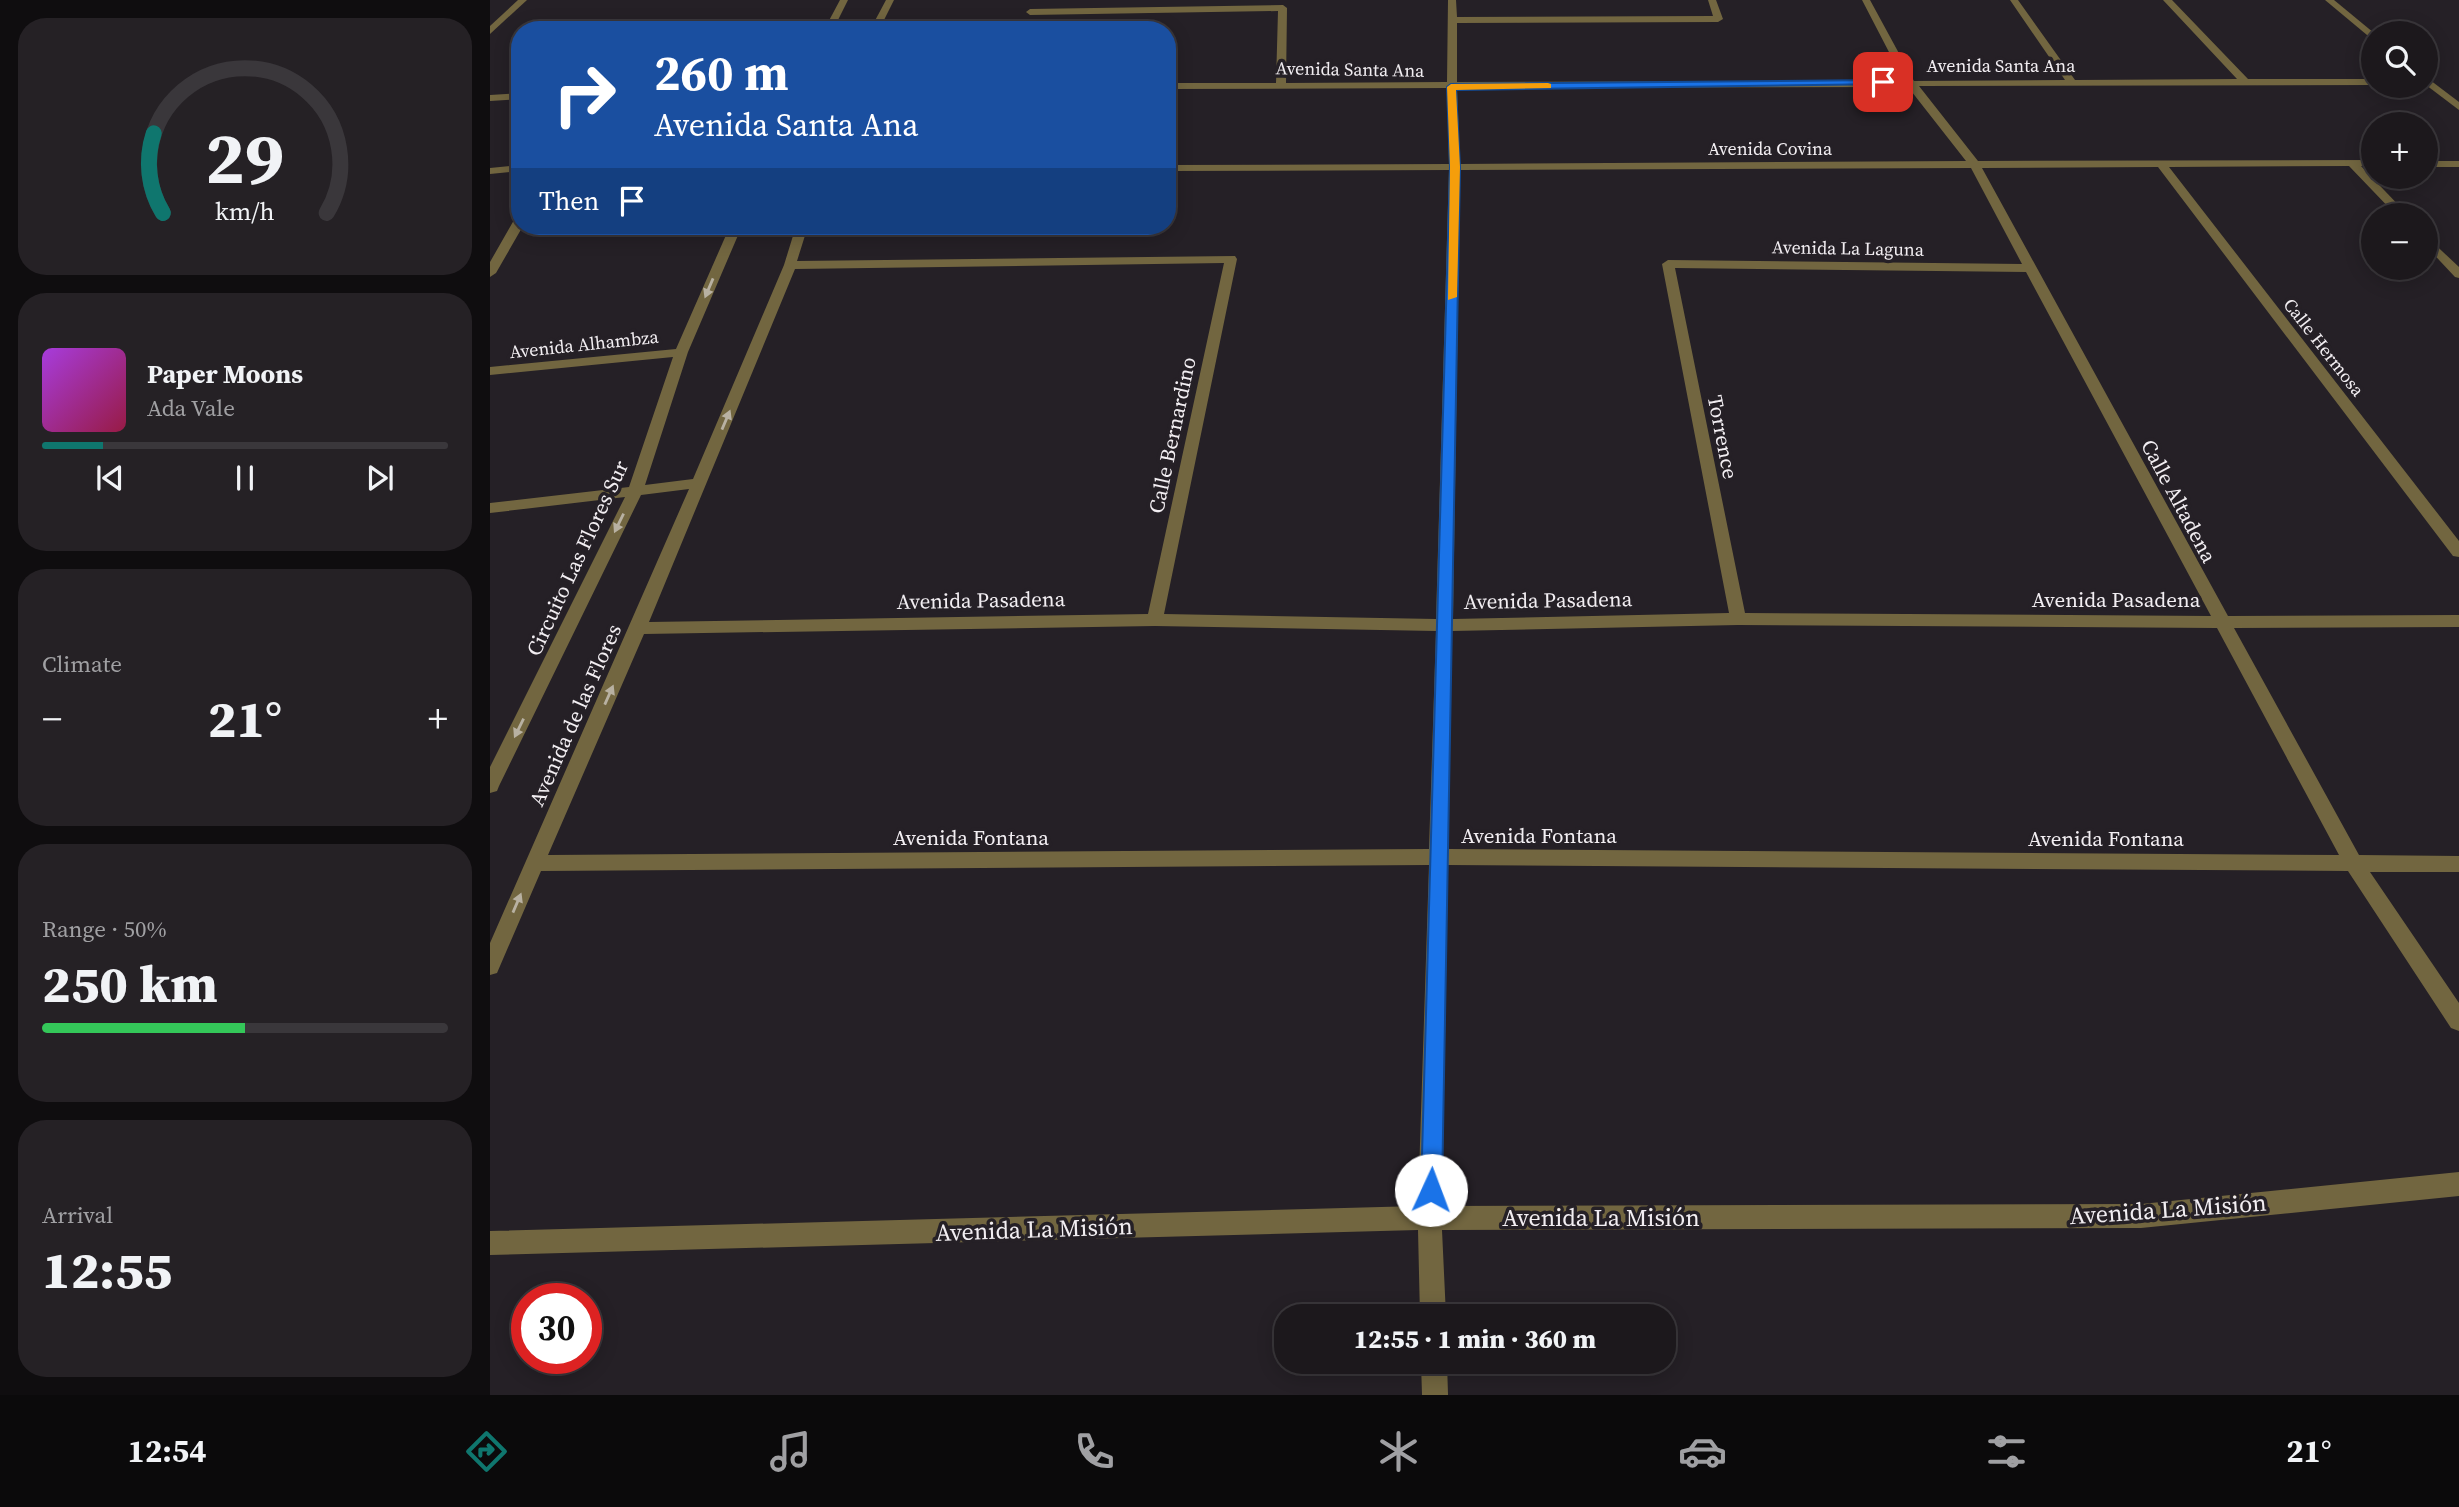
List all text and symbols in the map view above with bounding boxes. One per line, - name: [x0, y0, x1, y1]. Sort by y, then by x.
- map controls: [2361, 21, 2438, 280]
- button: search: [2361, 21, 2438, 98]
- text: 260 m: [654, 39, 789, 106]
- icon: right: [539, 49, 630, 140]
- pin: [1853, 52, 1913, 112]
- street label: Avenida Santa Ana: [1927, 53, 2076, 78]
- street label: Avenida Santa Ana: [1275, 55, 1425, 83]
- icon: arrive: [1864, 63, 1902, 101]
- text: Avenida Santa Ana: [654, 103, 918, 147]
- text: 29: [206, 108, 284, 207]
- button: +: [2361, 112, 2438, 189]
- street label: Avenida Covina: [1708, 136, 1833, 161]
- icon: arrive: [613, 182, 651, 220]
- text: Then: [539, 183, 599, 219]
- text: km/h: [215, 194, 275, 228]
- button: −: [2361, 203, 2438, 280]
- street label: Avenida La Laguna: [1772, 234, 1925, 262]
- one-way arrow: [703, 278, 714, 299]
- street label: Calle Hermosa: [2278, 293, 2371, 402]
- street label: Avenida Alhambza: [508, 324, 661, 364]
- street label: Calle Bernardino: [1141, 354, 1203, 516]
- text: Paper Moons: [147, 356, 303, 392]
- text: Ada Vale: [147, 392, 235, 424]
- street label: Torrence: [1701, 393, 1745, 481]
- one-way arrow: [720, 409, 731, 430]
- street label: Calle Altadena: [2134, 434, 2224, 568]
- street label: Circuito Las Flores Sur: [519, 456, 635, 660]
- icon: previous: [91, 459, 129, 497]
- icon: pause: [226, 459, 264, 497]
- icon: next: [361, 459, 399, 497]
- one-way arrow: [613, 513, 624, 533]
- street label: Avenida Pasadena: [896, 584, 1066, 616]
- street label: Avenida Pasadena: [1463, 584, 1633, 616]
- street label: Avenida Pasadena: [2032, 585, 2201, 614]
- street label: Avenida de las Flores: [522, 619, 628, 811]
- text: Climate: [42, 648, 122, 680]
- text: 21°: [208, 683, 282, 754]
- one-way arrow: [603, 685, 615, 705]
- text: −: [42, 693, 62, 745]
- text: +: [428, 693, 448, 745]
- one-way arrow: [514, 718, 525, 738]
- street label: Avenida Fontana: [1461, 821, 1617, 850]
- street label: Avenida Fontana: [893, 823, 1049, 852]
- street label: Avenida Fontana: [2028, 824, 2184, 853]
- one-way arrow: [511, 893, 523, 913]
- text: Range · 50%: [42, 913, 167, 945]
- text: 250 km: [42, 948, 218, 1019]
- position arrow: [1394, 1153, 1468, 1227]
- street label: Avenida La Misión: [2068, 1186, 2268, 1232]
- text: Arrival: [42, 1199, 113, 1231]
- street label: Avenida La Misión: [1502, 1201, 1700, 1234]
- street label: Avenida La Misión: [935, 1209, 1133, 1249]
- text: 12:55: [42, 1234, 172, 1305]
- speed limit sign: 30: [511, 1283, 602, 1374]
- text: 12:55 · 1 min · 360 m: [1354, 1321, 1596, 1357]
- icon: directions: [462, 1427, 511, 1476]
- icon: music: [766, 1427, 815, 1476]
- icon: phone: [1070, 1427, 1119, 1476]
- icon: climate: [1374, 1427, 1423, 1476]
- icon: car: [1678, 1427, 1727, 1476]
- icon: filters: [1982, 1427, 2031, 1476]
- text: 12:54: [128, 1429, 207, 1473]
- text: 21°: [2286, 1429, 2331, 1473]

